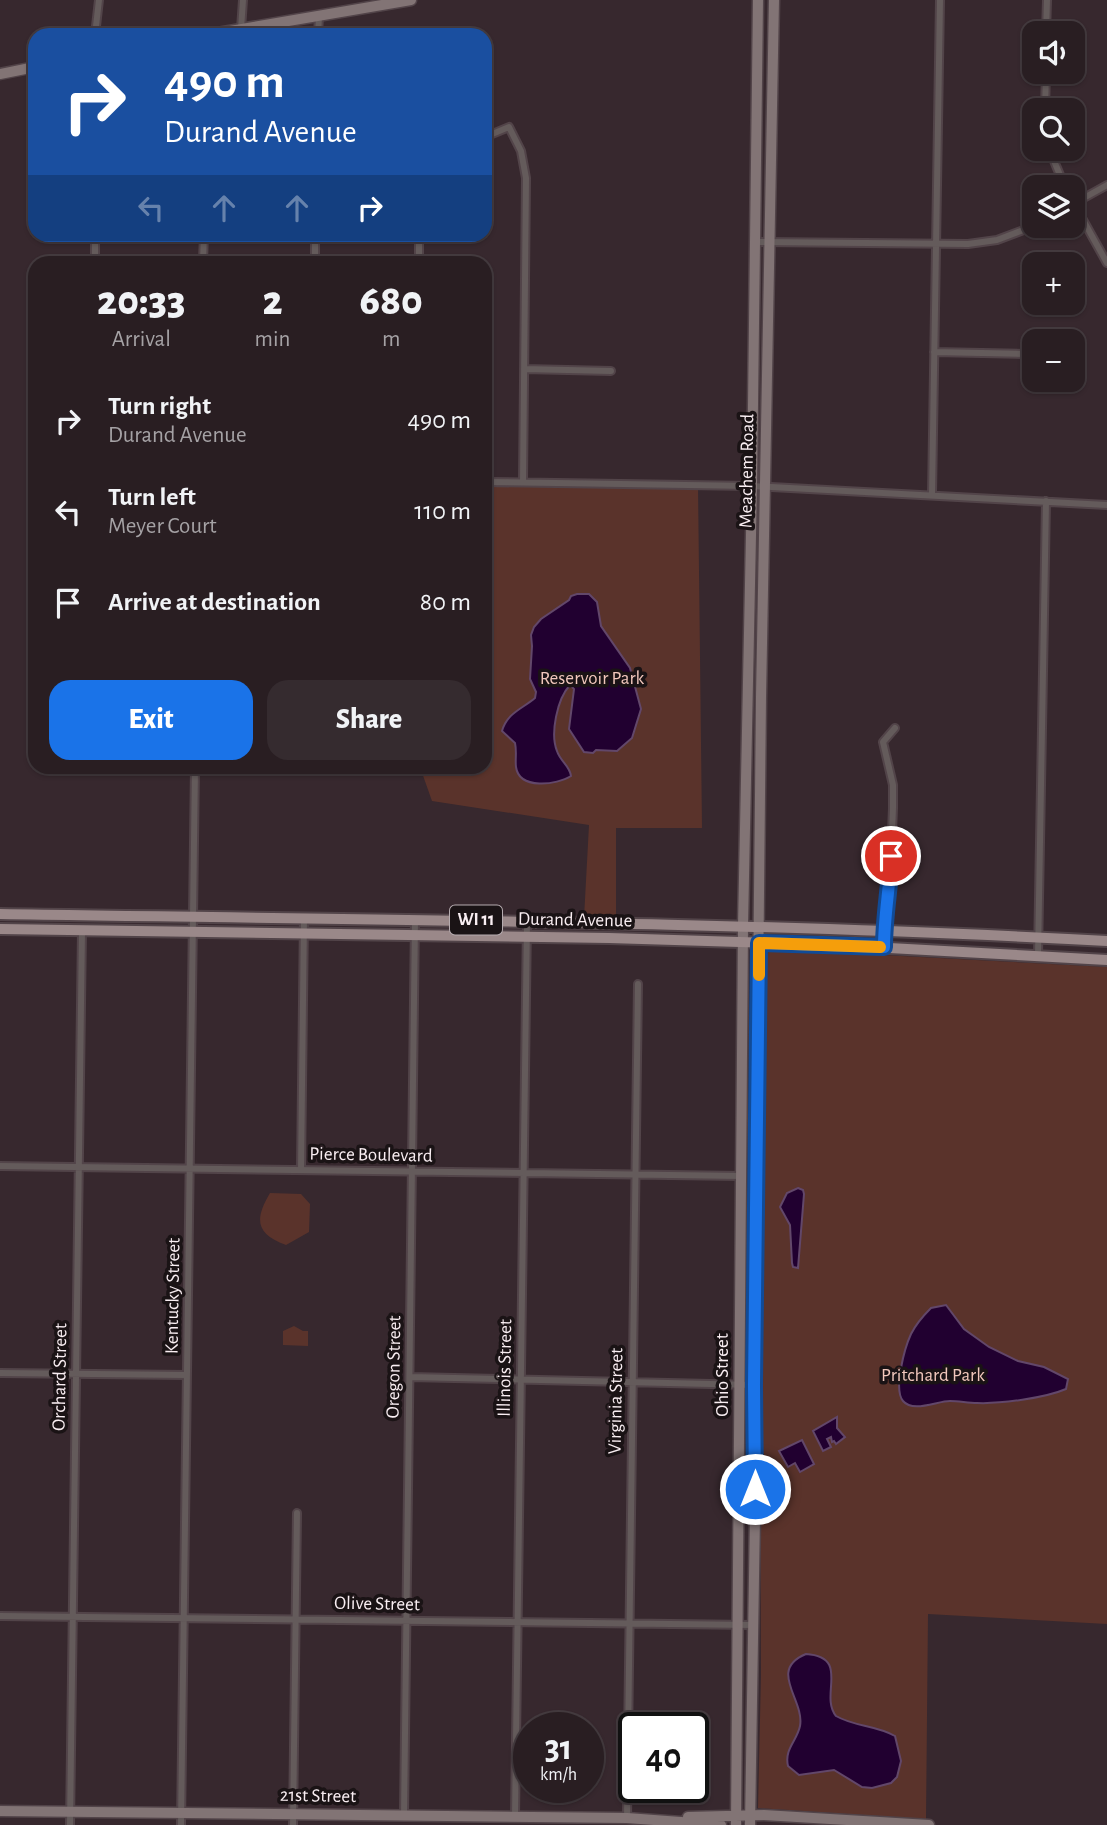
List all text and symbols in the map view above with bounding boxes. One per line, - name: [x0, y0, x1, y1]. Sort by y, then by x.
- map controls: [1022, 21, 1085, 392]
- button: sound: [1022, 21, 1085, 84]
- icon: right: [49, 56, 140, 147]
- text: 490 m: [164, 58, 285, 107]
- button: search: [1022, 98, 1085, 161]
- text: Durand Avenue: [164, 116, 357, 148]
- button: layers: [1022, 175, 1085, 238]
- icon: left: [132, 189, 170, 227]
- icon: ahead: [205, 189, 243, 227]
- icon: ahead: [278, 189, 316, 227]
- icon: right: [351, 189, 389, 227]
- button: +: [1022, 252, 1085, 315]
- text: 20:33: [97, 280, 186, 322]
- text: 2: [262, 280, 283, 322]
- text: 680: [360, 280, 423, 322]
- text: Arrival: [112, 328, 171, 351]
- text: min: [255, 328, 290, 351]
- text: m: [382, 328, 400, 351]
- button: −: [1022, 329, 1085, 392]
- text: Turn right: [108, 393, 211, 419]
- icon: right: [49, 402, 87, 440]
- text: 490 m: [407, 407, 471, 433]
- street label: Meachem Road: [737, 414, 757, 528]
- text: Durand Avenue: [108, 424, 247, 447]
- text: Turn left: [108, 484, 196, 510]
- icon: left: [49, 493, 87, 531]
- text: 110 m: [414, 498, 471, 524]
- text: Meyer Court: [108, 515, 217, 538]
- icon: arrive: [49, 584, 87, 622]
- text: Arrive at destination: [108, 589, 321, 615]
- text: 80 m: [420, 589, 471, 615]
- park label: Reservoir Park: [540, 669, 645, 688]
- button: Exit: [49, 680, 253, 760]
- button: Share: [267, 680, 471, 760]
- pin: [861, 826, 921, 886]
- icon: arrive: [872, 837, 910, 875]
- road number: WI 11: [450, 905, 502, 934]
- street label: Durand Avenue: [518, 910, 632, 930]
- street label: Pierce Boulevard: [309, 1144, 433, 1166]
- street label: Kentucky Street: [162, 1238, 184, 1354]
- street label: Oregon Street: [384, 1315, 404, 1419]
- street label: Illinois Street: [495, 1319, 515, 1417]
- street label: Orchard Street: [50, 1323, 70, 1431]
- street label: Ohio Street: [713, 1333, 732, 1417]
- street label: Virginia Street: [606, 1348, 626, 1454]
- park label: Pritchard Park: [881, 1366, 985, 1385]
- position arrow: [718, 1452, 792, 1526]
- street label: Olive Street: [334, 1594, 420, 1614]
- speed limit sign: 40: [618, 1712, 709, 1803]
- text: 31: [545, 1731, 572, 1766]
- text: km/h: [540, 1766, 577, 1784]
- street label: 21st Street: [280, 1786, 356, 1806]

